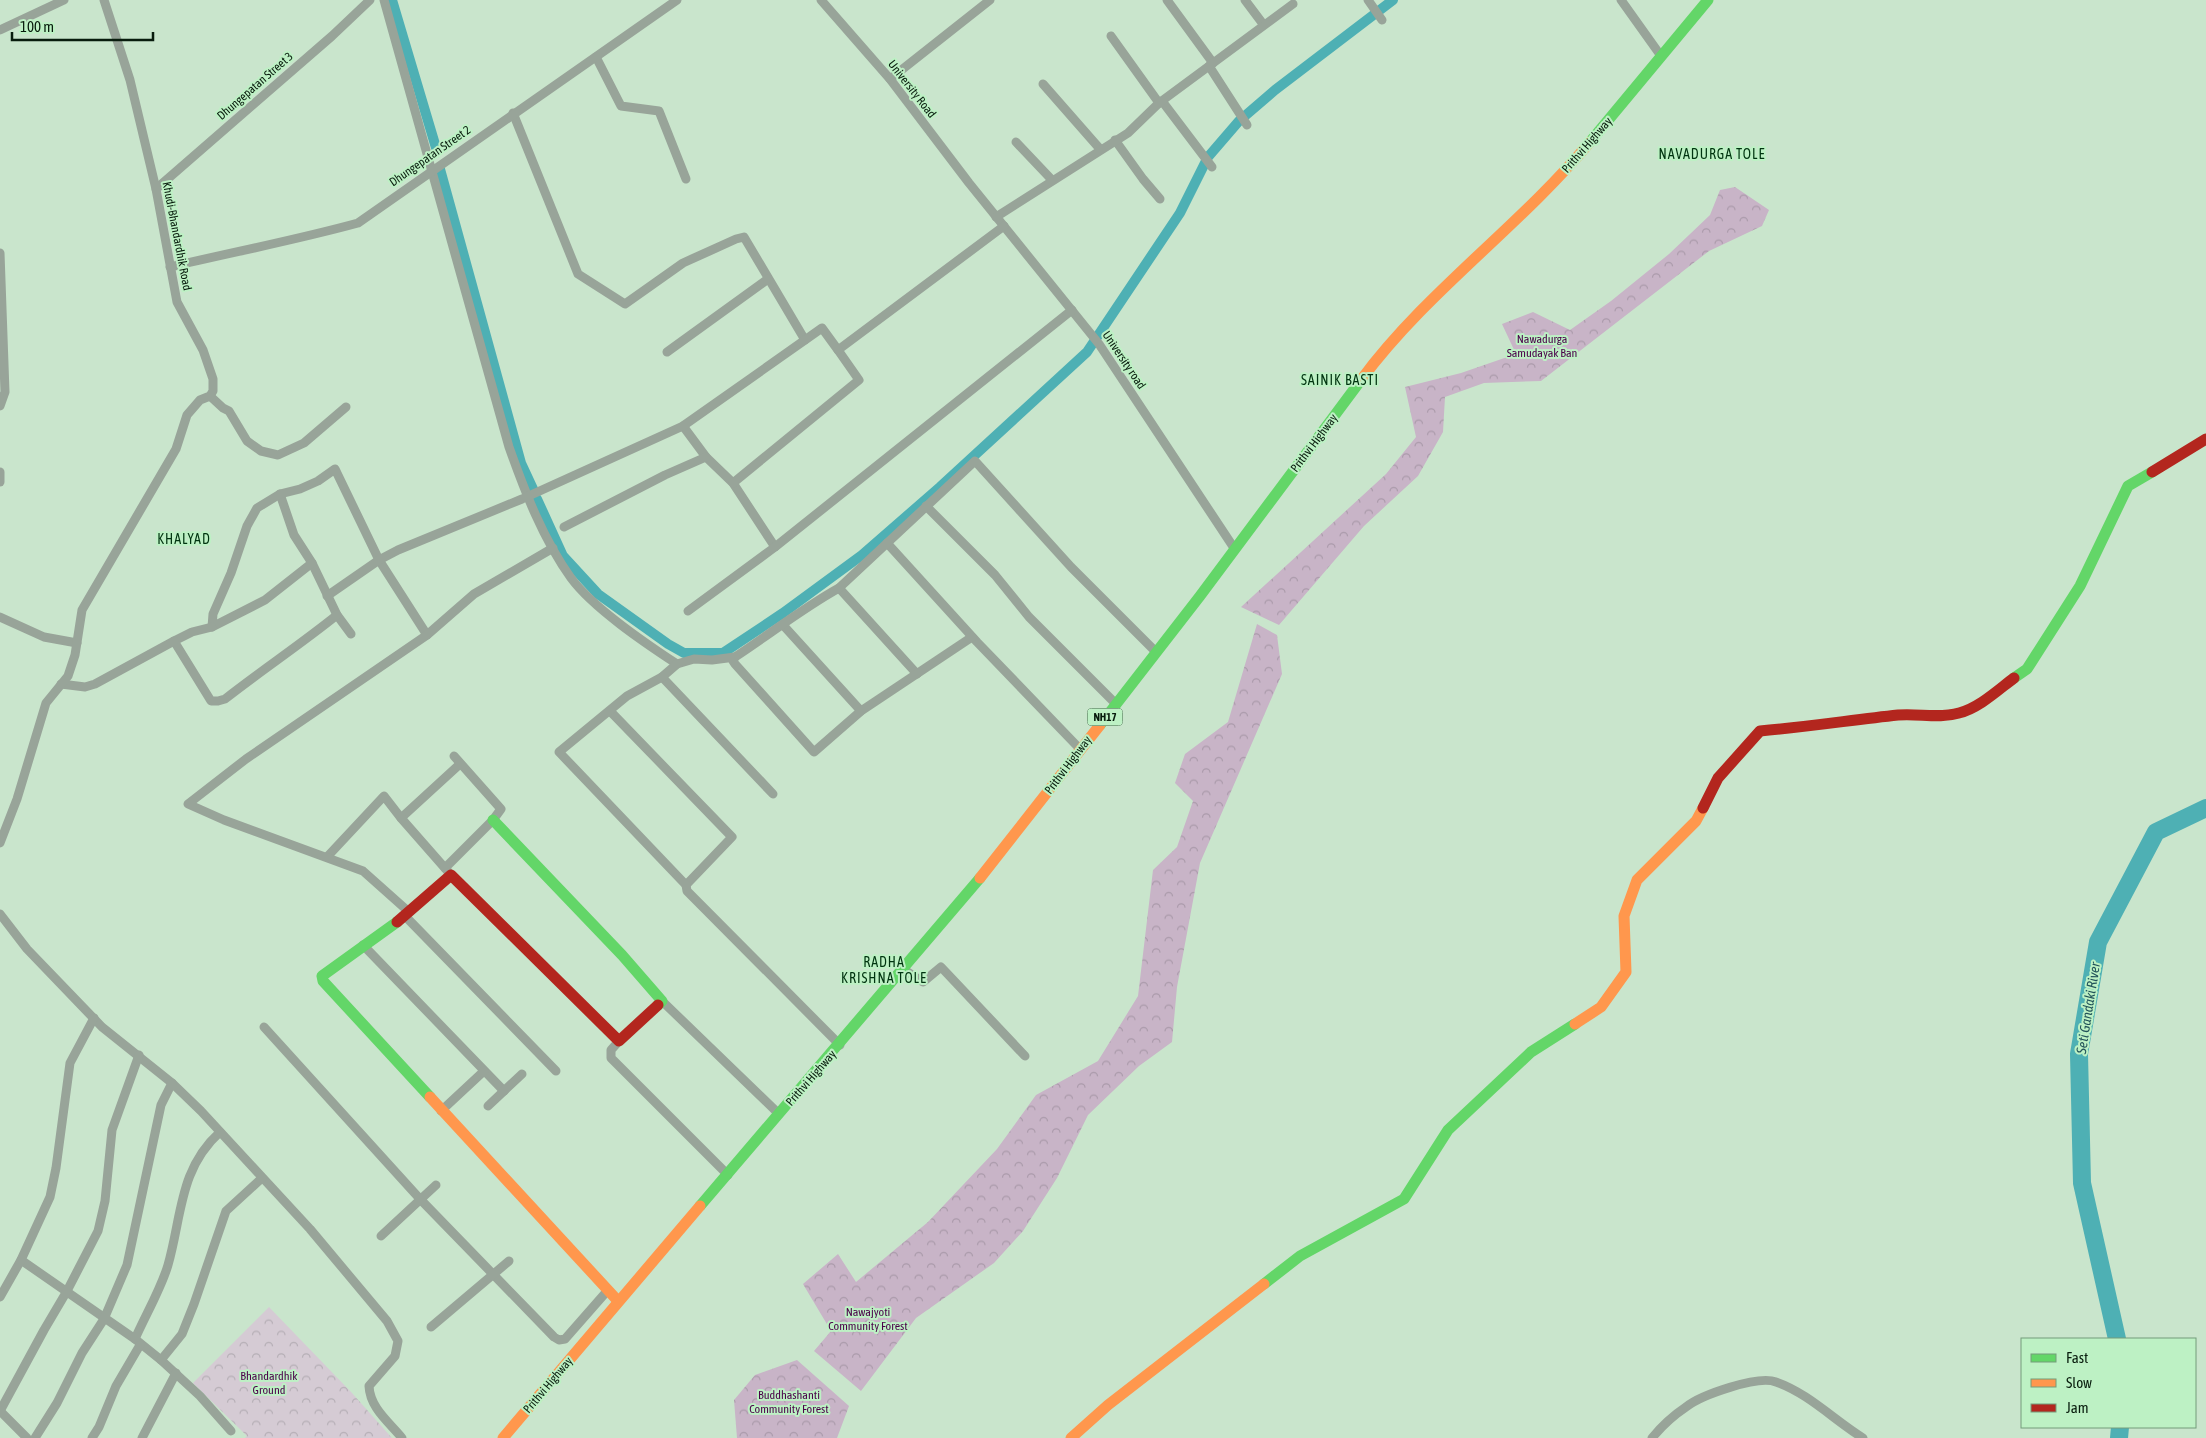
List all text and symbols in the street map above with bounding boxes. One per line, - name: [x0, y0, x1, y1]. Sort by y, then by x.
- scale bar: [12, 10, 154, 42]
- text: 100 m: [20, 18, 54, 35]
- street label: Dhungepatan Street 3: [214, 49, 296, 123]
- street label: University Road: [885, 57, 939, 121]
- street label: Prithvi Highway: [1559, 114, 1615, 176]
- street label: Dhungepatan Street 2: [387, 123, 473, 189]
- district label: NAVADURGA TOLE: [1659, 146, 1765, 162]
- street label: Khudi-Bhandardhik Road: [160, 180, 194, 292]
- street label: University road: [1099, 328, 1149, 392]
- park label: Nawadurga Samudayak Ban: [1507, 332, 1577, 360]
- district label: SAINIK BASTI: [1301, 372, 1379, 388]
- street label: Prithvi Highway: [1288, 411, 1340, 475]
- district label: KHALYAD: [157, 531, 211, 547]
- road number: NH17: [1088, 709, 1122, 726]
- street label: Prithvi Highway: [1042, 733, 1094, 797]
- district label: RADHA KRISHNA TOLE: [841, 954, 927, 986]
- water label: Seti Gandaki River: [2073, 960, 2103, 1056]
- street label: Prithvi Highway: [783, 1047, 839, 1109]
- park label: Nawajyoti Community Forest: [828, 1305, 908, 1333]
- legend: [2021, 1338, 2196, 1428]
- text: Fast: [2066, 1349, 2088, 1366]
- street label: Prithvi Highway: [520, 1354, 576, 1416]
- park label: Bhandardhik Ground: [240, 1369, 298, 1397]
- text: Slow: [2066, 1374, 2092, 1391]
- park label: Buddhashanti Community Forest: [749, 1388, 829, 1416]
- text: Jam: [2066, 1399, 2089, 1416]

